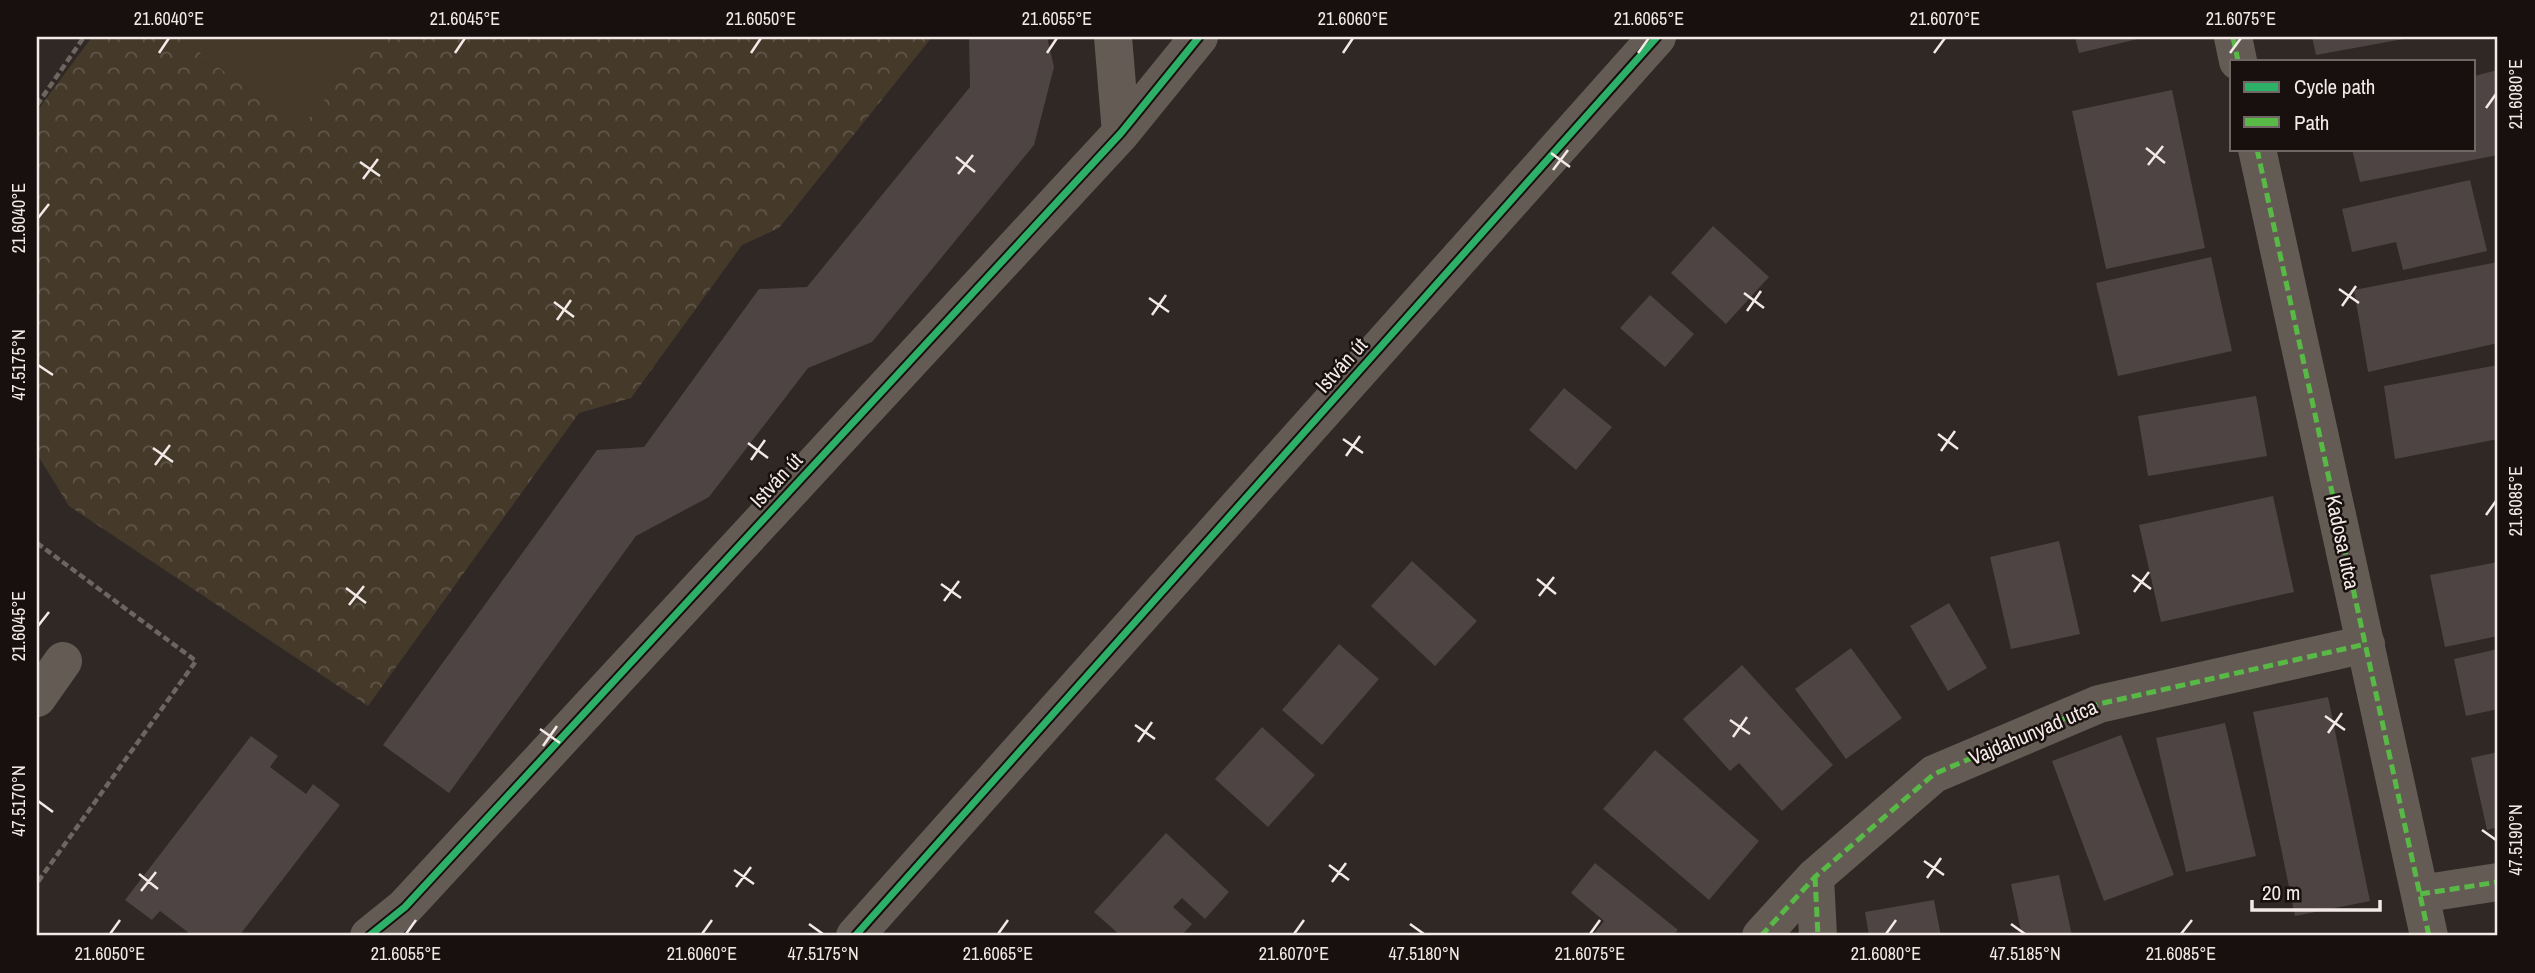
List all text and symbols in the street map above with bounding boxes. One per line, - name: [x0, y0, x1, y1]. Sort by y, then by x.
- text: 21.6040°E: [134, 6, 204, 31]
- text: 21.6045°E: [430, 6, 500, 31]
- text: 21.6050°E: [726, 6, 796, 31]
- text: 21.6055°E: [1022, 6, 1092, 31]
- text: 21.6060°E: [1318, 6, 1388, 31]
- text: 21.6065°E: [1614, 6, 1684, 31]
- text: 21.6070°E: [1910, 6, 1980, 31]
- text: 21.6075°E: [2206, 6, 2276, 31]
- text: 21.6080°E: [2503, 59, 2528, 129]
- legend: [2230, 60, 2476, 150]
- text: Cycle path: [2294, 72, 2375, 101]
- text: Path: [2294, 108, 2329, 137]
- text: 21.6040°E: [6, 183, 31, 253]
- text: 47.5175°N: [6, 329, 31, 401]
- street label: István út: [1308, 331, 1374, 399]
- street label: István út: [743, 446, 809, 514]
- text: 21.6085°E: [2503, 466, 2528, 536]
- street label: Kadosa utca: [2319, 492, 2367, 592]
- text: 21.6045°E: [6, 591, 31, 661]
- street label: Vajdahunyad utca: [1964, 692, 2102, 772]
- text: 47.5170°N: [6, 765, 31, 837]
- text: 47.5190°N: [2503, 804, 2528, 876]
- scale bar: [2252, 868, 2379, 912]
- text: 20 m: [2262, 878, 2300, 907]
- text: 21.6050°E: [75, 941, 145, 966]
- text: 21.6055°E: [371, 941, 441, 966]
- text: 21.6060°E: [667, 941, 737, 966]
- text: 47.5175°N: [787, 941, 859, 966]
- text: 21.6065°E: [963, 941, 1033, 966]
- text: 21.6070°E: [1259, 941, 1329, 966]
- text: 47.5180°N: [1388, 941, 1460, 966]
- text: 21.6075°E: [1555, 941, 1625, 966]
- text: 21.6080°E: [1851, 941, 1921, 966]
- text: 47.5185°N: [1989, 941, 2061, 966]
- text: 21.6085°E: [2146, 941, 2216, 966]

